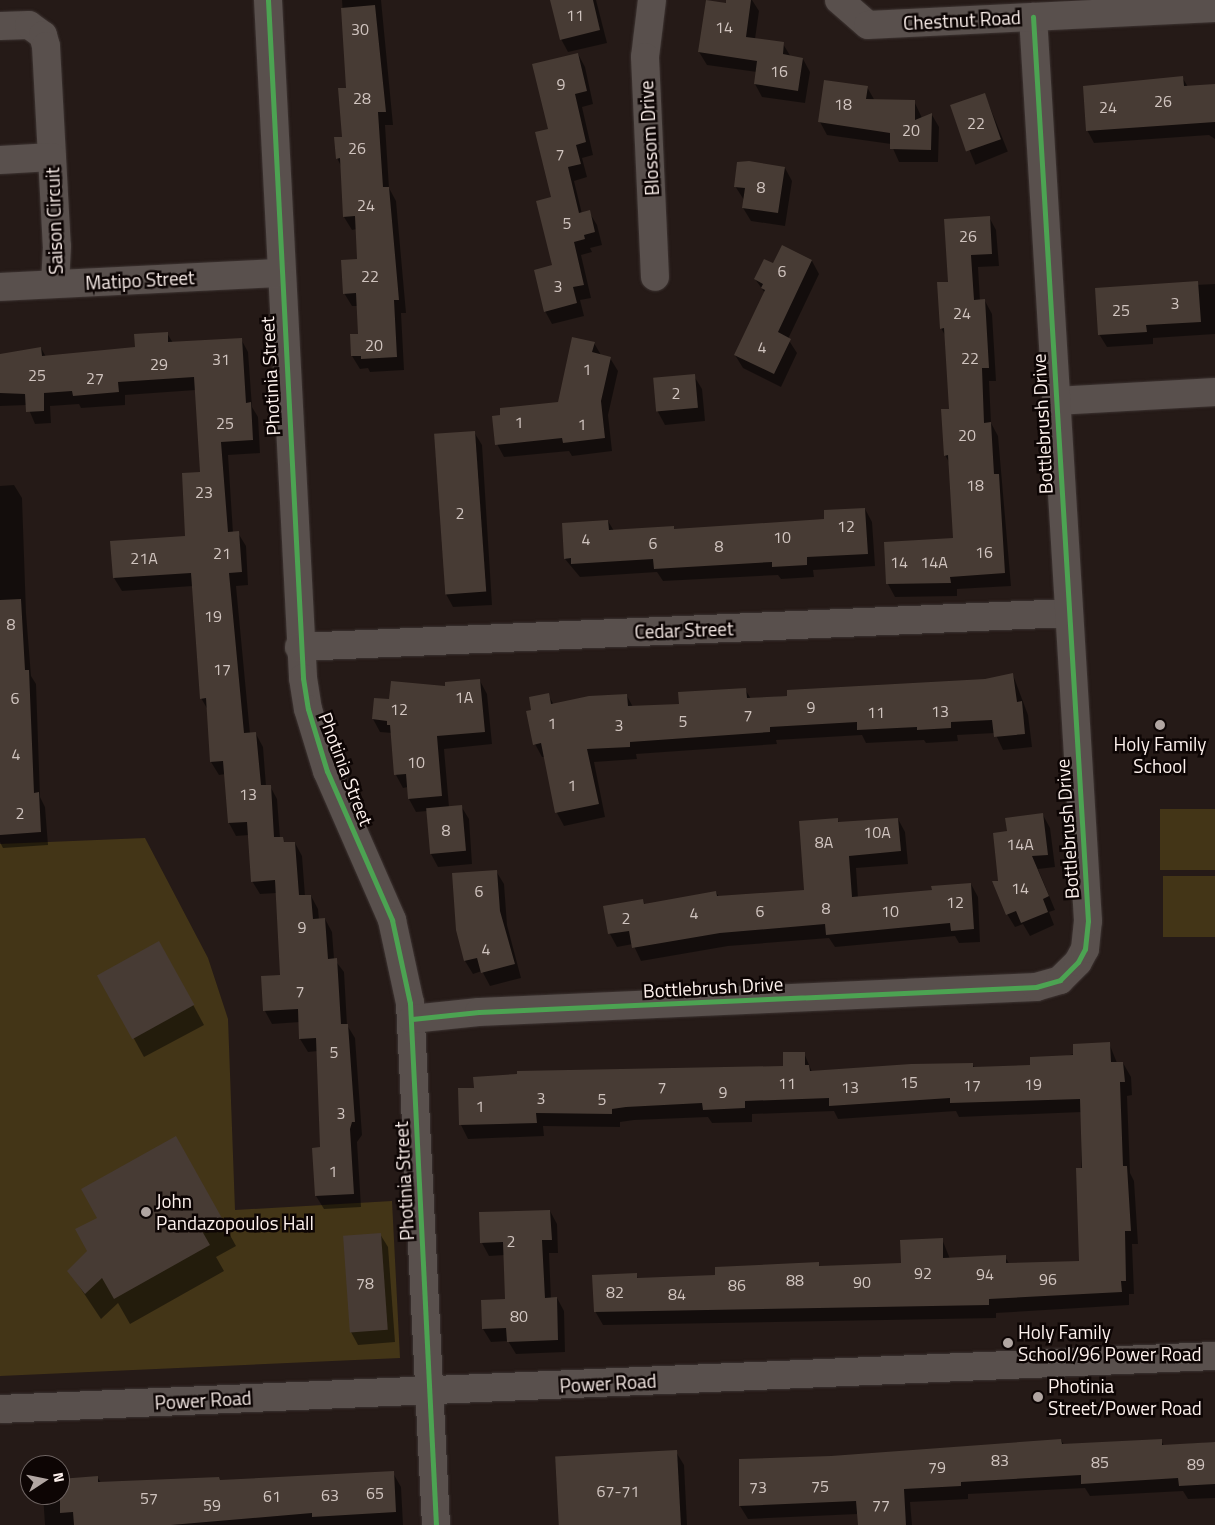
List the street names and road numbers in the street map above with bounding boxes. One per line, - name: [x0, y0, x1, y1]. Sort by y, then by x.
- street label: Chestnut Road: [903, 6, 1021, 34]
- street label: Blossom Drive: [635, 80, 663, 196]
- street label: Saison Circuit: [41, 167, 67, 275]
- street label: Matipo Street: [85, 266, 195, 294]
- street label: Photinia Street: [255, 316, 285, 436]
- street label: Bottlebrush Drive: [1027, 353, 1057, 495]
- street label: Cedar Street: [634, 617, 734, 643]
- street label: Photinia Street: [314, 709, 378, 829]
- street label: Bottlebrush Drive: [1051, 758, 1083, 900]
- street label: Bottlebrush Drive: [642, 972, 784, 1002]
- street label: Photinia Street: [389, 1121, 419, 1241]
- street label: Power Road: [559, 1369, 657, 1397]
- street label: Power Road: [154, 1386, 252, 1414]

